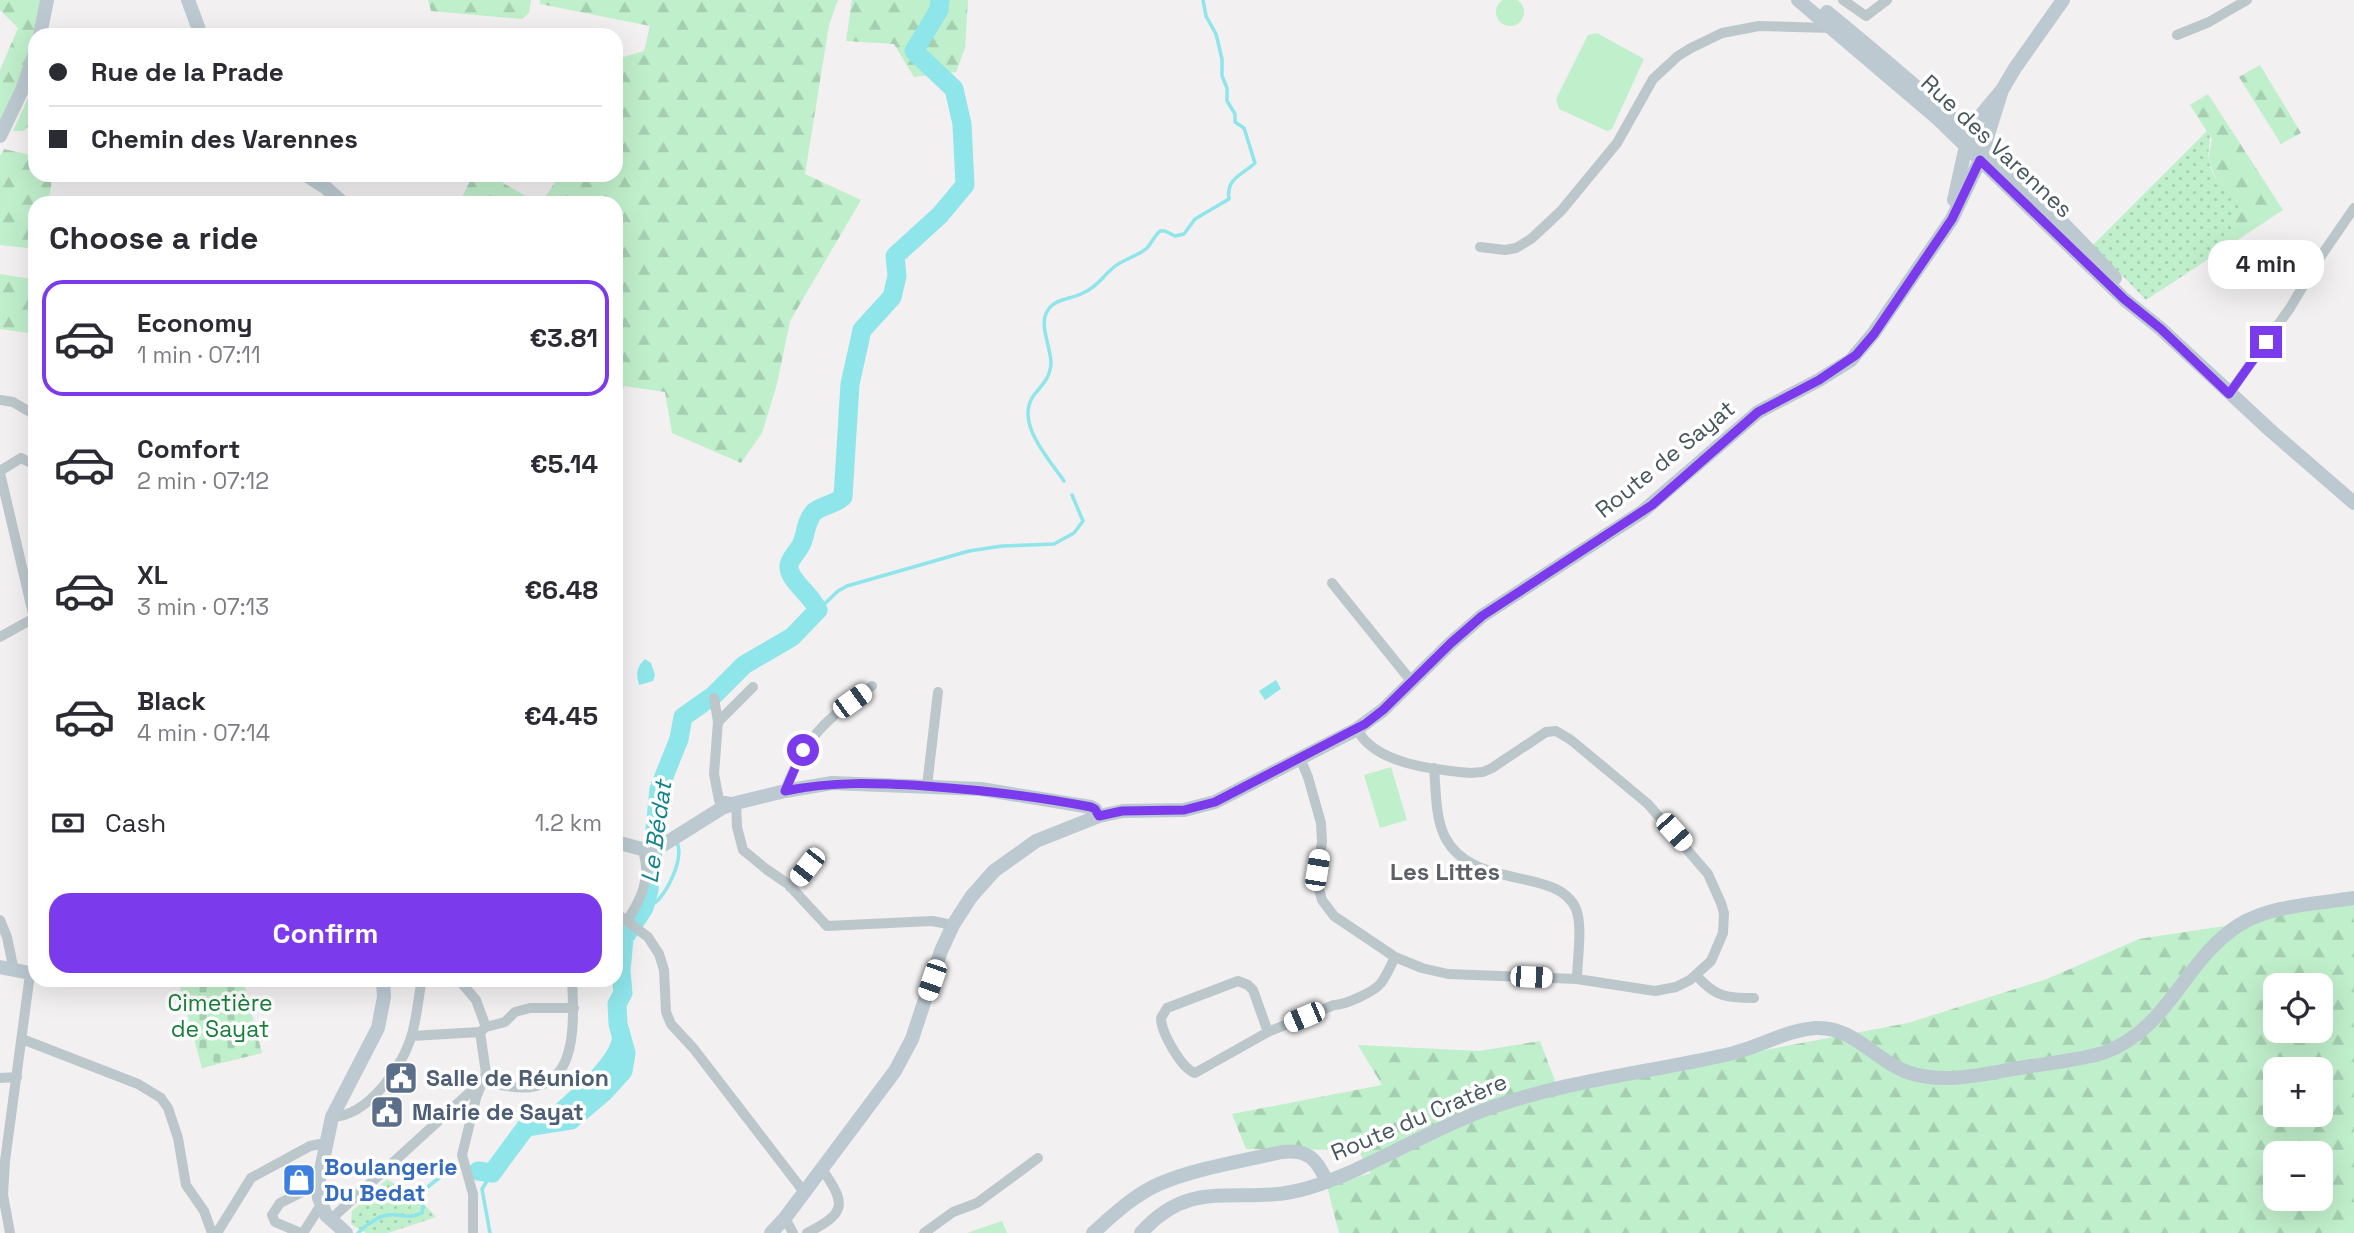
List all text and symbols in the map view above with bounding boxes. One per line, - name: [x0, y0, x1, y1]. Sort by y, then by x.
- text: Rue de la Prade: [91, 55, 284, 89]
- street label: Rue des Varennes: [1915, 68, 2079, 224]
- text: Chemin des Varennes: [91, 122, 358, 156]
- text: Choose a ride: [49, 218, 259, 258]
- callout: 4 min: [2208, 240, 2324, 290]
- text: 4 min: [2236, 249, 2296, 279]
- text: Economy: [137, 306, 253, 340]
- icon: car: [53, 307, 116, 370]
- text: €3.81: [529, 321, 598, 355]
- route end: [2250, 326, 2282, 358]
- text: 1 min · 07:11: [137, 340, 261, 370]
- street label: Route de Sayat: [1589, 394, 1741, 524]
- text: Comfort: [137, 432, 240, 466]
- icon: car: [53, 433, 116, 496]
- text: €5.14: [530, 447, 598, 481]
- text: 2 min · 07:12: [137, 466, 269, 496]
- text: XL: [137, 558, 168, 592]
- icon: car: [53, 559, 116, 622]
- text: €6.48: [524, 573, 598, 607]
- text: 3 min · 07:13: [137, 592, 269, 622]
- car: [829, 680, 876, 722]
- text: Black: [137, 684, 206, 718]
- icon: car: [53, 685, 116, 748]
- text: €4.45: [524, 699, 598, 733]
- text: 4 min · 07:14: [137, 718, 270, 748]
- route start: [787, 734, 819, 766]
- water label: Le Bédat: [633, 777, 679, 885]
- icon: cash: [49, 804, 87, 842]
- text: Cash: [105, 806, 166, 840]
- text: 1.2 km: [535, 808, 602, 838]
- car: [1653, 809, 1696, 855]
- car: [786, 844, 829, 890]
- car: [1304, 848, 1331, 892]
- district label: Les Littes: [1390, 856, 1500, 887]
- button: Confirm: [49, 893, 602, 973]
- car: [916, 957, 949, 1003]
- car: [1510, 966, 1553, 988]
- map controls: [2263, 973, 2333, 1211]
- button: locate: [2263, 973, 2333, 1043]
- park label: Cimetière de Sayat: [167, 988, 273, 1044]
- car: [1281, 999, 1328, 1035]
- button: +: [2263, 1057, 2333, 1127]
- public building icon: Salle de Réunion: [382, 1059, 420, 1097]
- place label: Salle de Réunion: [426, 1063, 609, 1093]
- street label: Route du Cratère: [1326, 1066, 1512, 1168]
- public building icon: Mairie de Sayat: [368, 1093, 406, 1131]
- place label: Mairie de Sayat: [412, 1097, 584, 1127]
- button: −: [2263, 1141, 2333, 1211]
- place label: Boulangerie Du Bedat: [324, 1152, 458, 1208]
- shop icon: Boulangerie Du Bedat: [280, 1161, 318, 1199]

